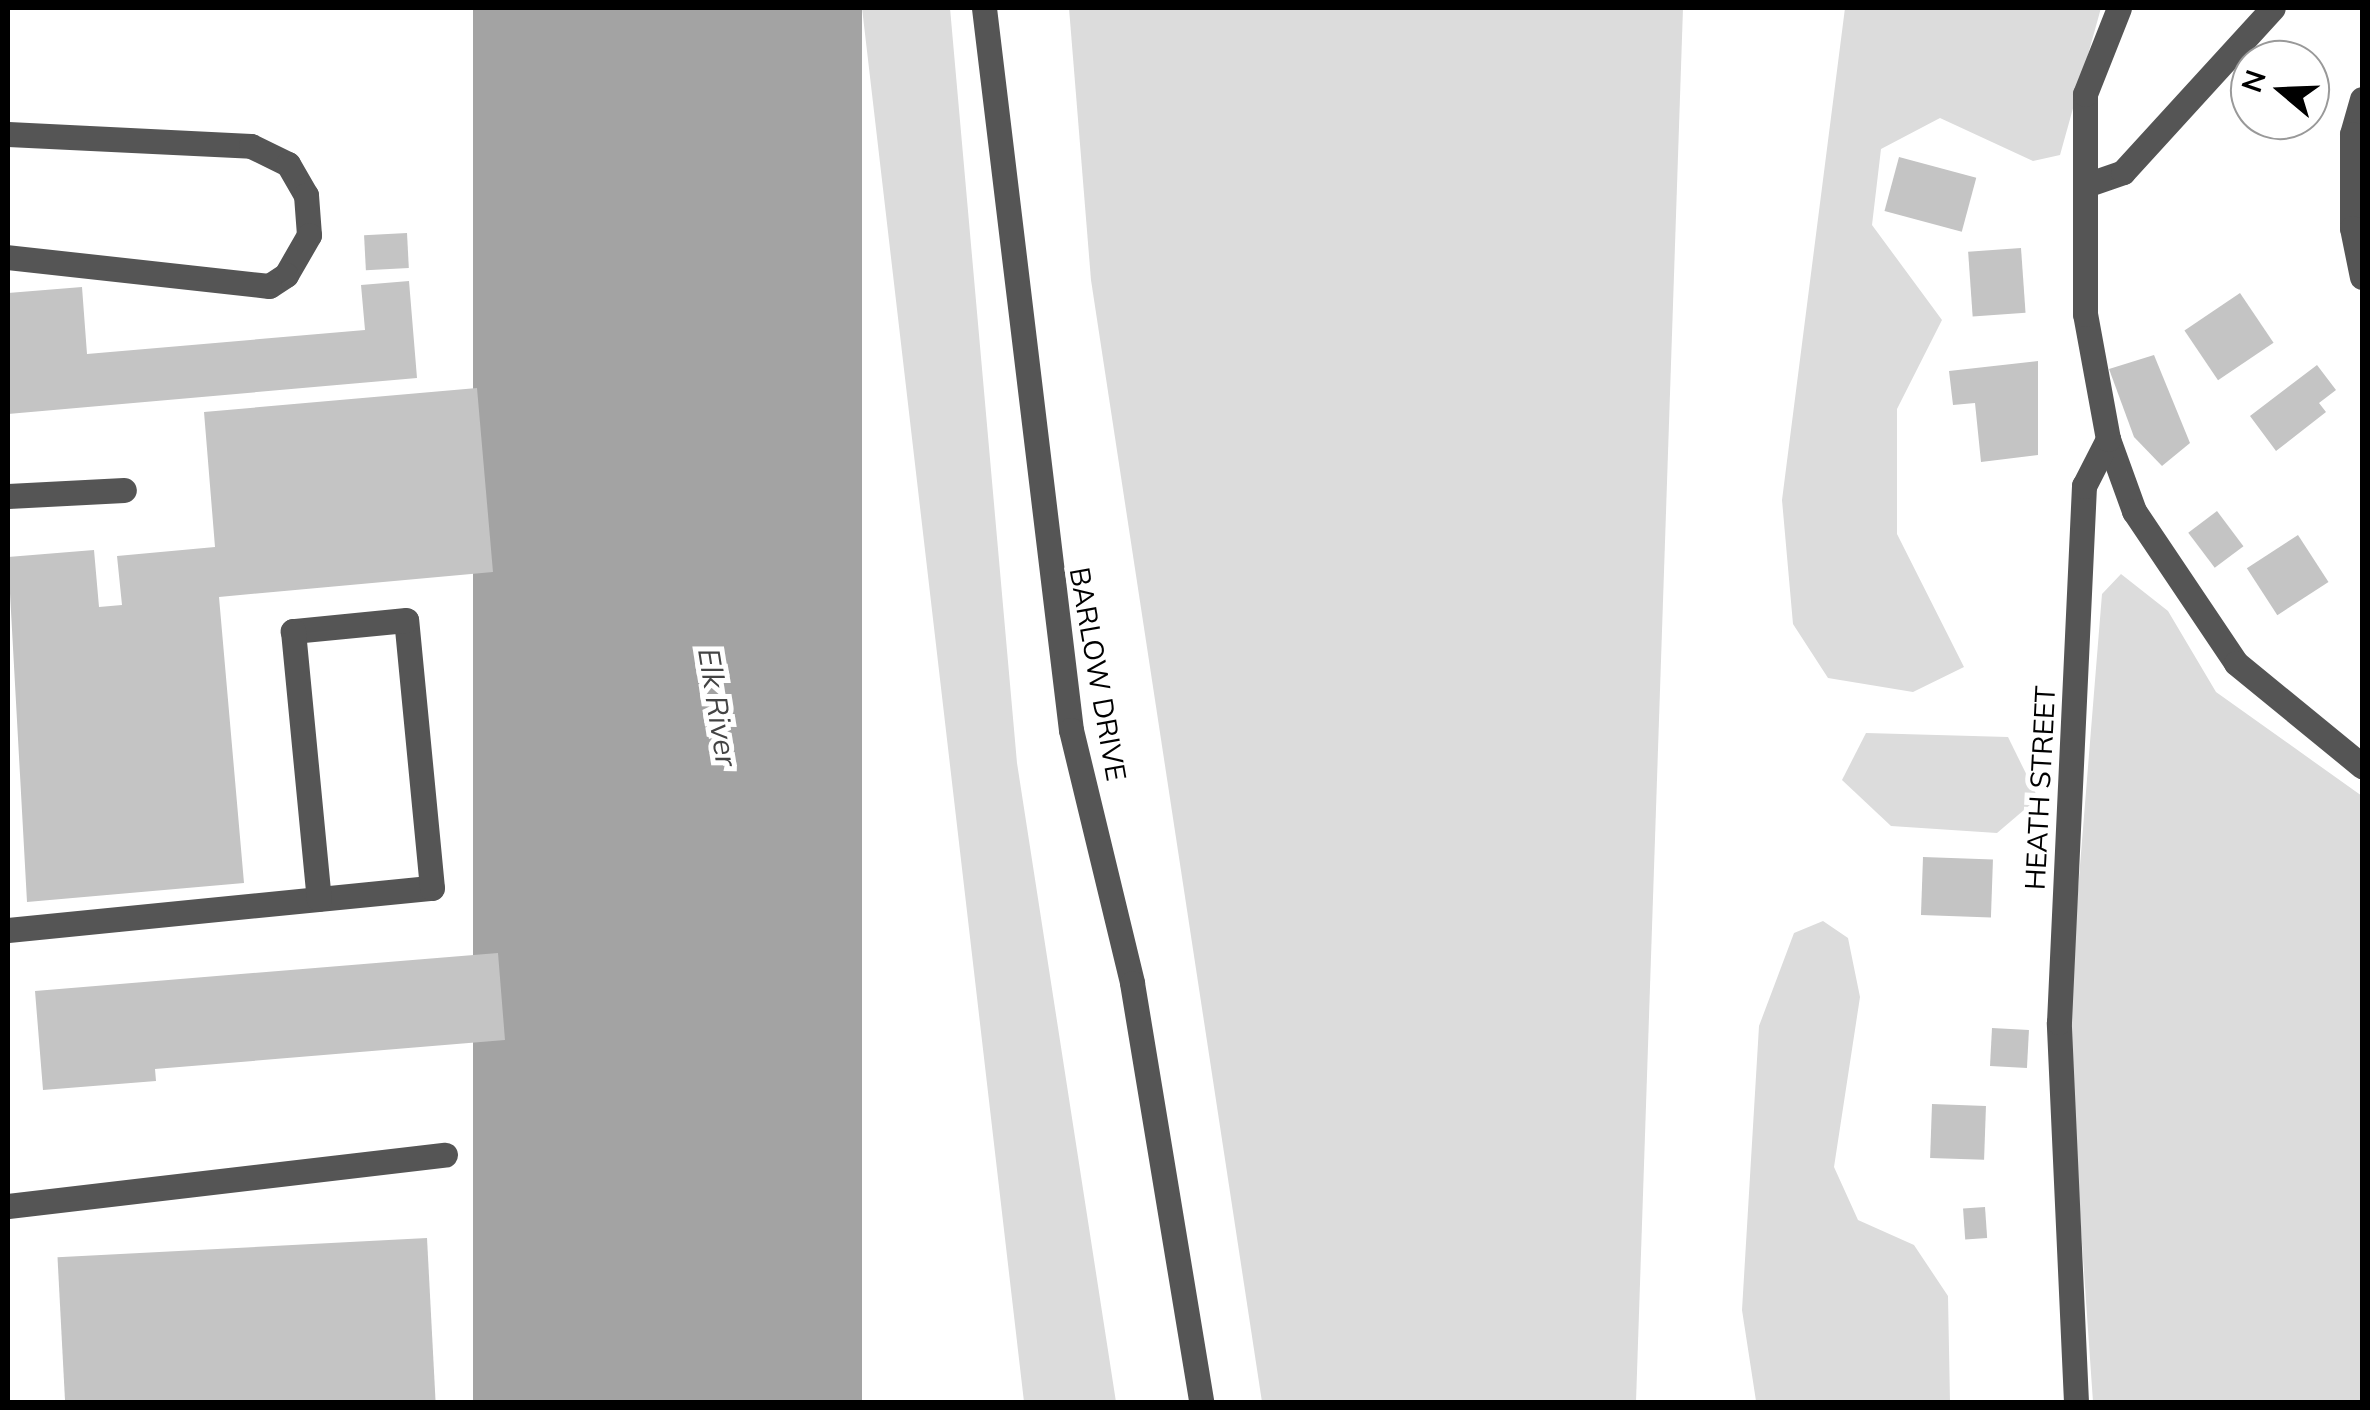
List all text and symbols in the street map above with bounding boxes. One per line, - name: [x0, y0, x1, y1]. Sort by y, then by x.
- north arrow: [2230, 40, 2330, 140]
- text: N: [2233, 65, 2273, 96]
- street label: BARLOW DRIVE: [1063, 565, 1133, 783]
- water label: Elk River: [691, 645, 745, 769]
- street label: HEATH STREET: [2018, 685, 2062, 891]

